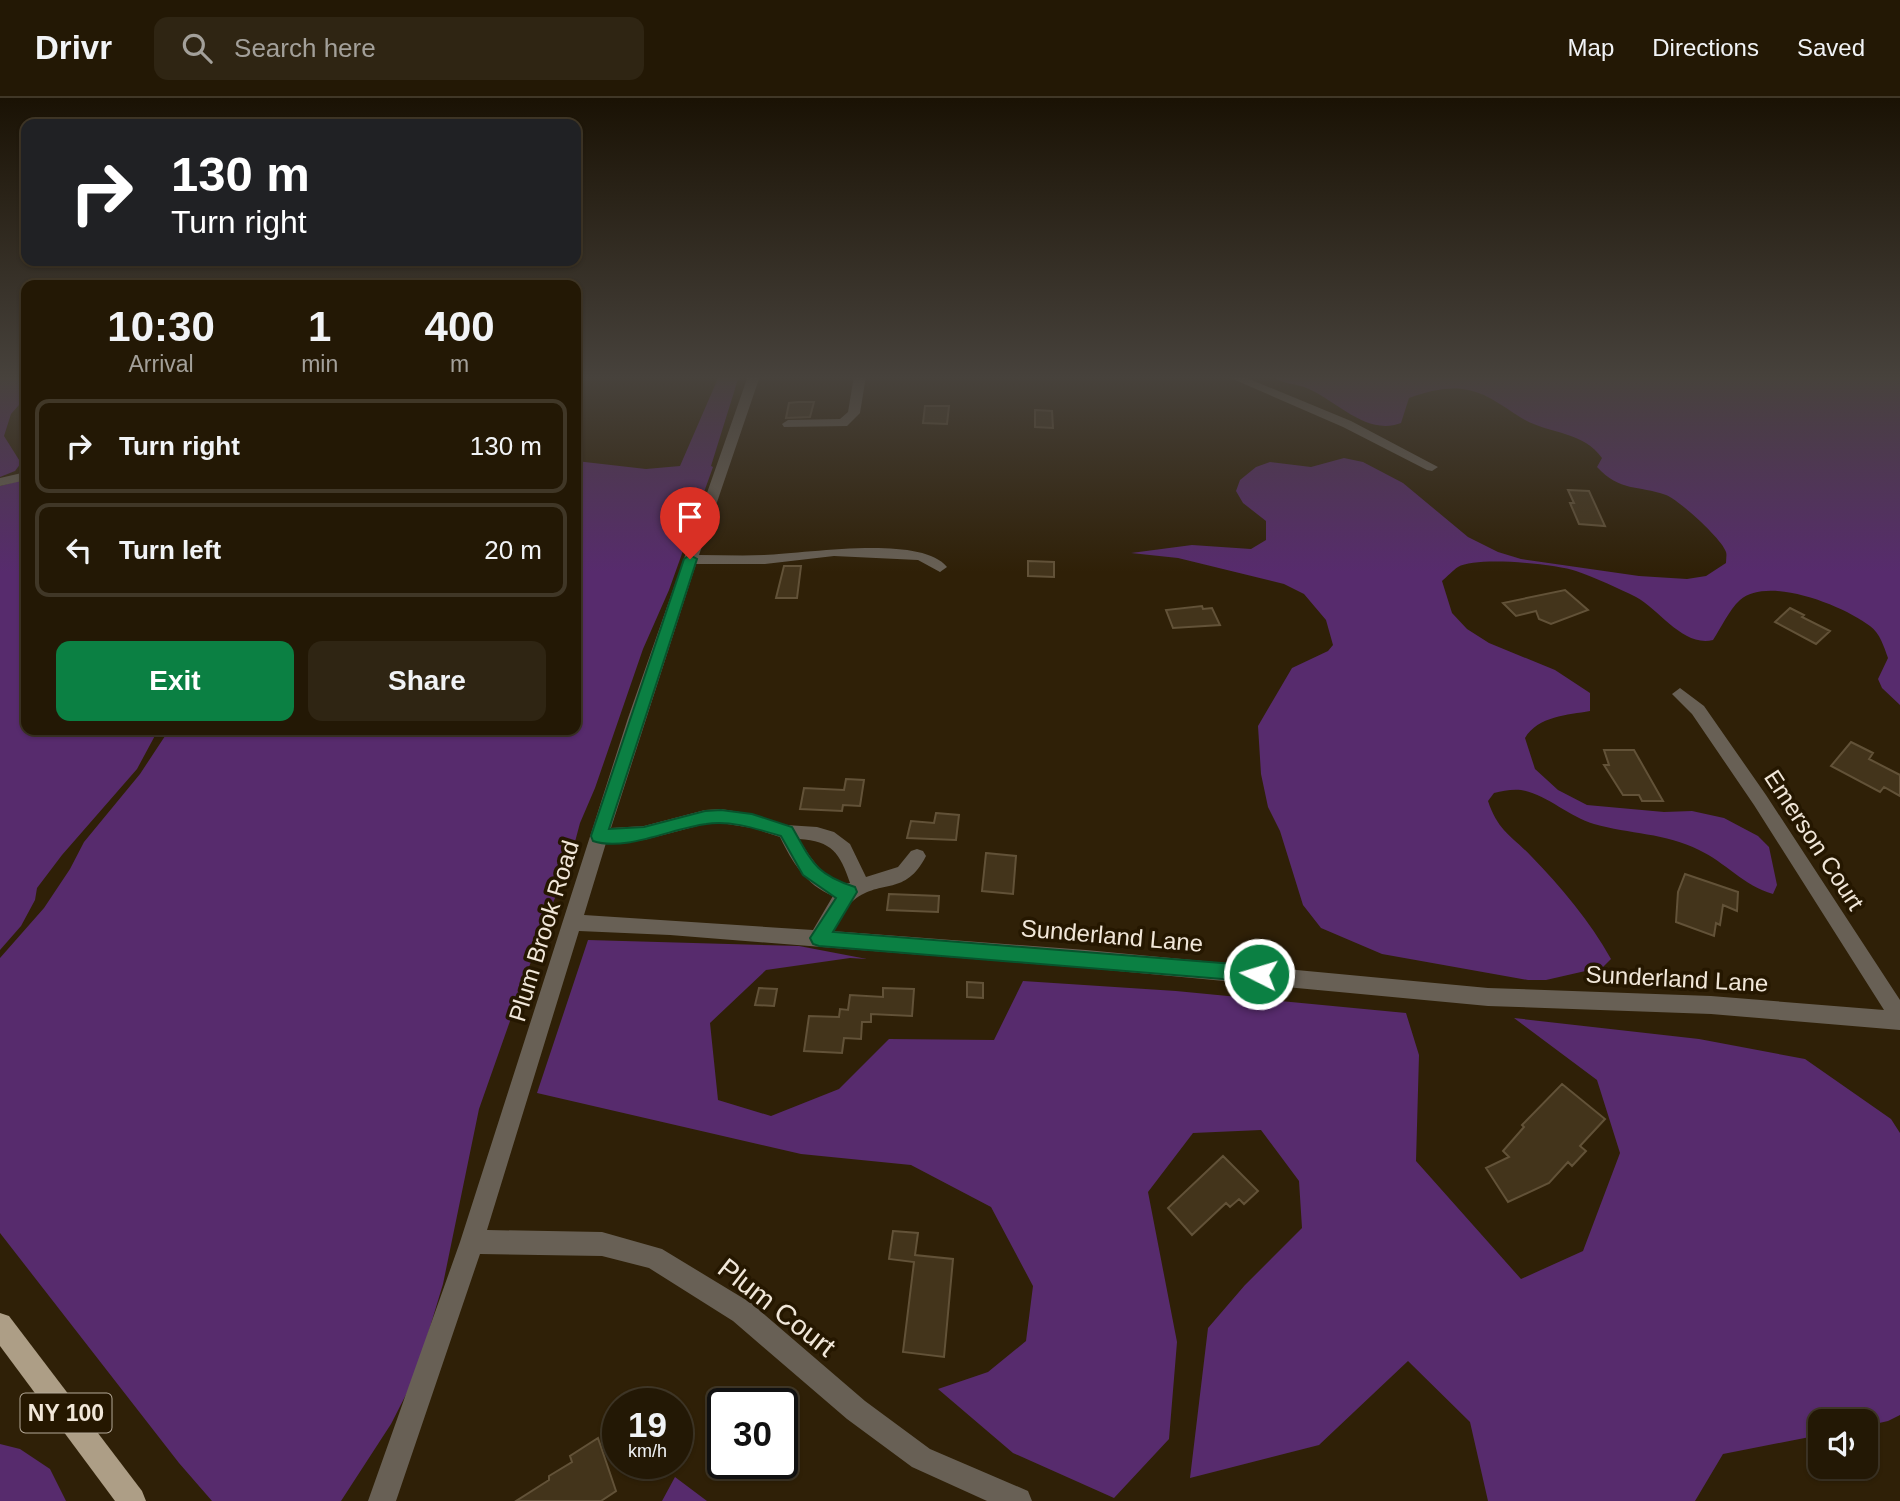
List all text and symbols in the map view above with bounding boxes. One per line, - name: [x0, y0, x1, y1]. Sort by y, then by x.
- search box: [154, 17, 644, 80]
- text: Drivr: [35, 29, 112, 66]
- icon: search: [178, 29, 216, 67]
- text: Search here: [234, 33, 376, 63]
- text: Map: [1568, 34, 1614, 61]
- text: Directions: [1652, 34, 1759, 61]
- text: Saved: [1797, 34, 1865, 61]
- icon: right: [56, 147, 147, 238]
- text: 130 m: [171, 147, 310, 201]
- text: Turn right: [171, 204, 307, 240]
- text: 10:30: [107, 303, 215, 350]
- text: 1: [308, 303, 331, 350]
- text: 400: [425, 303, 495, 350]
- text: Arrival: [128, 351, 194, 377]
- text: min: [301, 351, 338, 377]
- text: m: [450, 351, 469, 377]
- icon: right: [60, 427, 98, 465]
- text: Turn right: [119, 431, 240, 461]
- text: 130 m: [470, 431, 542, 461]
- pin: [660, 487, 720, 559]
- icon: arrive: [671, 498, 709, 536]
- icon: left: [60, 531, 98, 569]
- text: Turn left: [119, 535, 221, 565]
- text: 20 m: [484, 535, 542, 565]
- button: Exit: [56, 641, 294, 721]
- button: Share: [308, 641, 546, 721]
- street label: Emerson Court: [1759, 765, 1870, 915]
- street label: Plum Brook Road: [503, 837, 584, 1025]
- street label: Sunderland Lane: [1020, 914, 1204, 957]
- position arrow: [1222, 937, 1296, 1011]
- street label: Sunderland Lane: [1585, 960, 1769, 997]
- street label: Plum Court: [712, 1252, 842, 1363]
- speed limit sign: 30: [707, 1388, 798, 1479]
- road number: NY 100: [20, 1394, 112, 1432]
- text: 19: [628, 1405, 667, 1444]
- map controls: [1808, 1409, 1878, 1479]
- button: sound: [1808, 1409, 1878, 1479]
- text: km/h: [628, 1441, 667, 1461]

